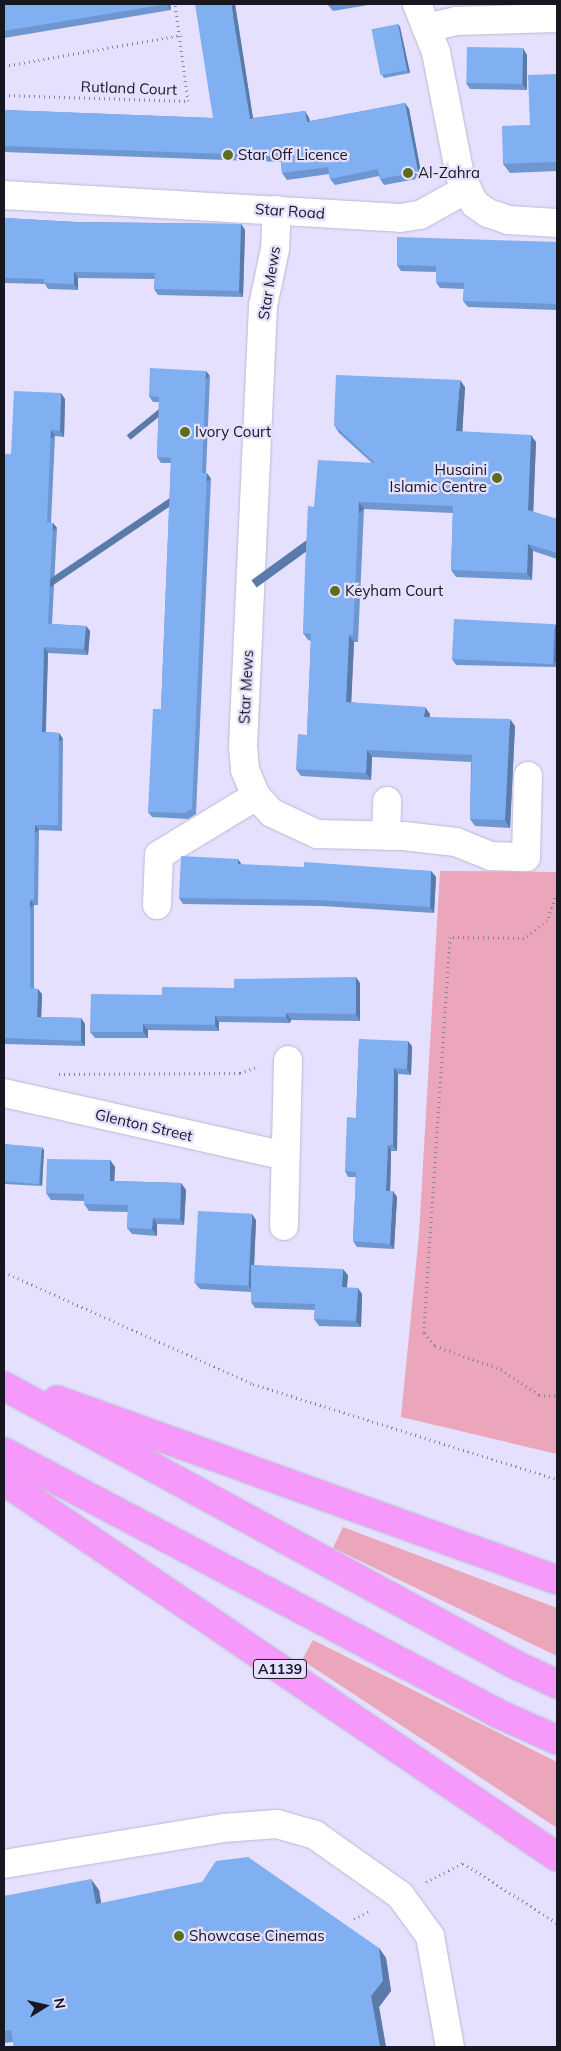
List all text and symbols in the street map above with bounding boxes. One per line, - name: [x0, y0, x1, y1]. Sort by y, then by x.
- street label: Rutland Court: [80, 77, 178, 99]
- place label: Star Off Licence: [238, 146, 348, 164]
- marker: Star Off Licence: [222, 149, 234, 161]
- place label: Al-Zahra: [418, 164, 480, 182]
- marker: Al-Zahra: [402, 167, 414, 179]
- street label: Star Road: [255, 200, 325, 222]
- street label: Star Mews: [254, 245, 284, 321]
- place label: Ivory Court: [195, 423, 271, 441]
- marker: Ivory Court: [179, 426, 191, 438]
- place label: Husaini Islamic Centre: [390, 460, 487, 495]
- marker: Husaini Islamic Centre: [491, 472, 503, 484]
- place label: Keyham Court: [345, 582, 443, 600]
- marker: Keyham Court: [329, 585, 341, 597]
- street label: Star Mews: [235, 649, 257, 725]
- street label: Glenton Street: [94, 1105, 194, 1145]
- road number: A1139: [252, 1658, 308, 1680]
- place label: Showcase Cinemas: [189, 1927, 325, 1945]
- marker: Showcase Cinemas: [173, 1930, 185, 1942]
- north arrow: [20, 1981, 70, 2031]
- text: N: [50, 1997, 70, 2010]

